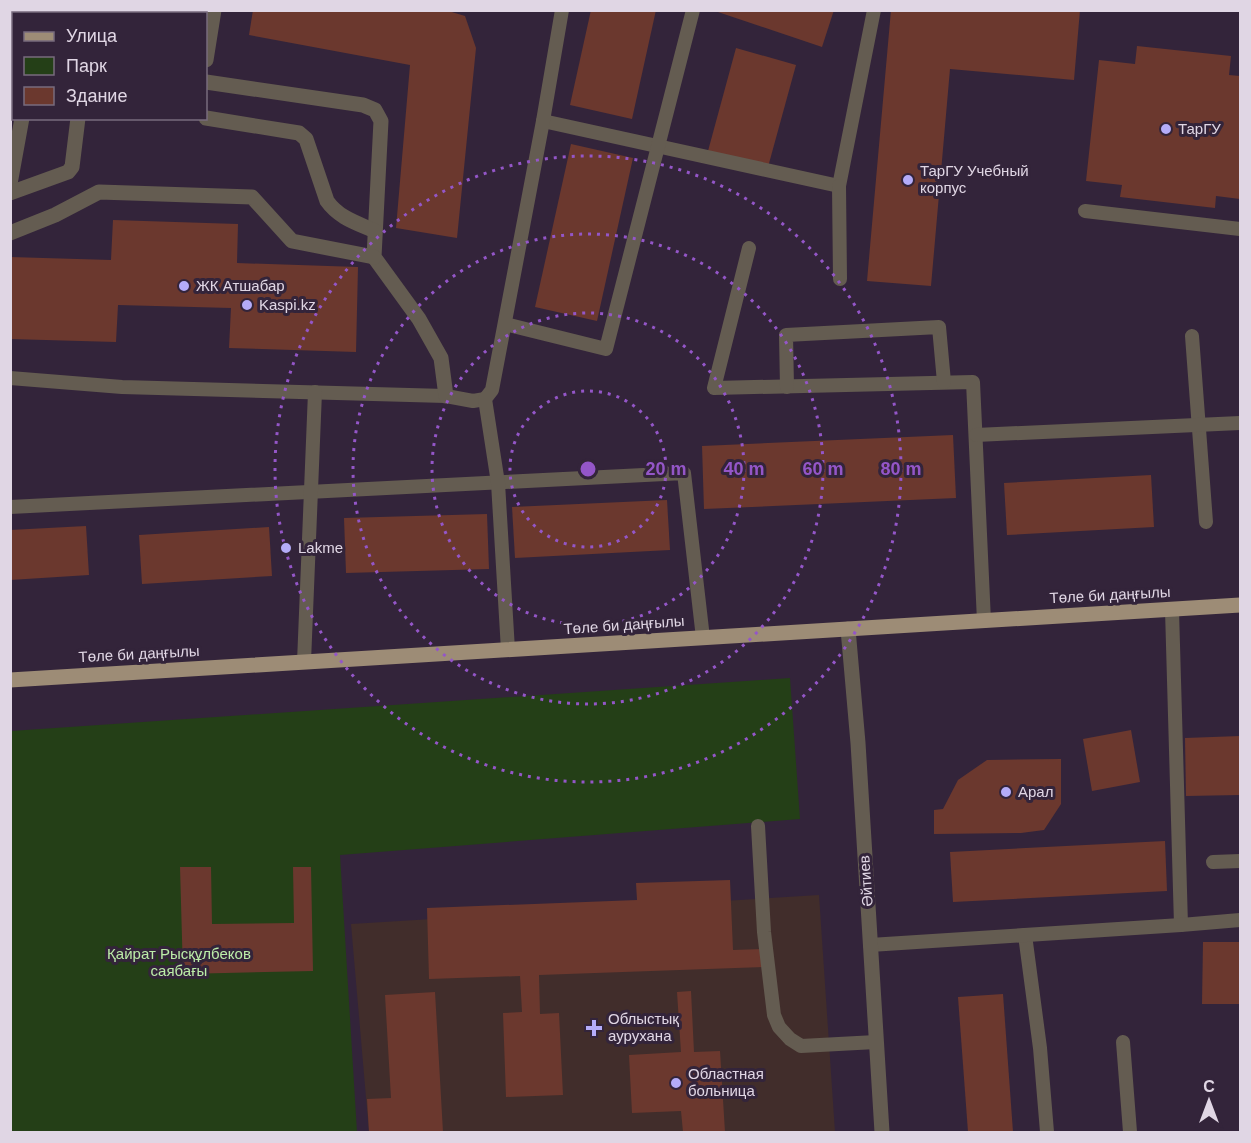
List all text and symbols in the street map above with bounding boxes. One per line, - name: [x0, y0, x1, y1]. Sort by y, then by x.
- legend: [12, 12, 207, 120]
- text: Улица: [66, 26, 118, 46]
- text: Парк: [66, 56, 107, 76]
- text: Здание: [66, 86, 127, 106]
- place label: ТарГУ: [1178, 120, 1221, 137]
- marker: ТарГУ: [1159, 122, 1173, 136]
- place label: ТарГУ Учебный корпус: [920, 162, 1029, 196]
- marker: ТарГУ Учебный корпус: [901, 173, 915, 187]
- place label: ЖК Атшабар: [196, 277, 285, 294]
- marker: ЖК Атшабар: [177, 279, 191, 293]
- place label: Kaspi.kz: [259, 296, 316, 313]
- marker: Kaspi.kz: [240, 298, 254, 312]
- centre of rings: [578, 459, 598, 479]
- text: 20 m: [645, 459, 687, 479]
- text: 40 m: [723, 459, 765, 479]
- text: 60 m: [802, 459, 844, 479]
- text: 80 m: [880, 459, 922, 479]
- place label: Lakme: [298, 539, 343, 556]
- marker: Lakme: [279, 541, 293, 555]
- street label: Төле би даңғылы: [1049, 583, 1171, 606]
- street label: Төле би даңғылы: [563, 612, 685, 637]
- street label: Төле би даңғылы: [78, 642, 200, 665]
- place label: Арал: [1018, 783, 1053, 800]
- marker: Арал: [999, 785, 1013, 799]
- street label: Әйтиев: [855, 855, 876, 907]
- park label: Қайрат Рысқұлбеков саябағы: [107, 945, 251, 979]
- place label: Облыстық аурухана: [608, 1010, 679, 1044]
- marker: Облыстық аурухана: [585, 1019, 603, 1037]
- place label: Областная больница: [688, 1065, 764, 1099]
- north arrow: [1179, 1071, 1239, 1131]
- marker: Областная больница: [669, 1076, 683, 1090]
- text: С: [1203, 1078, 1215, 1095]

